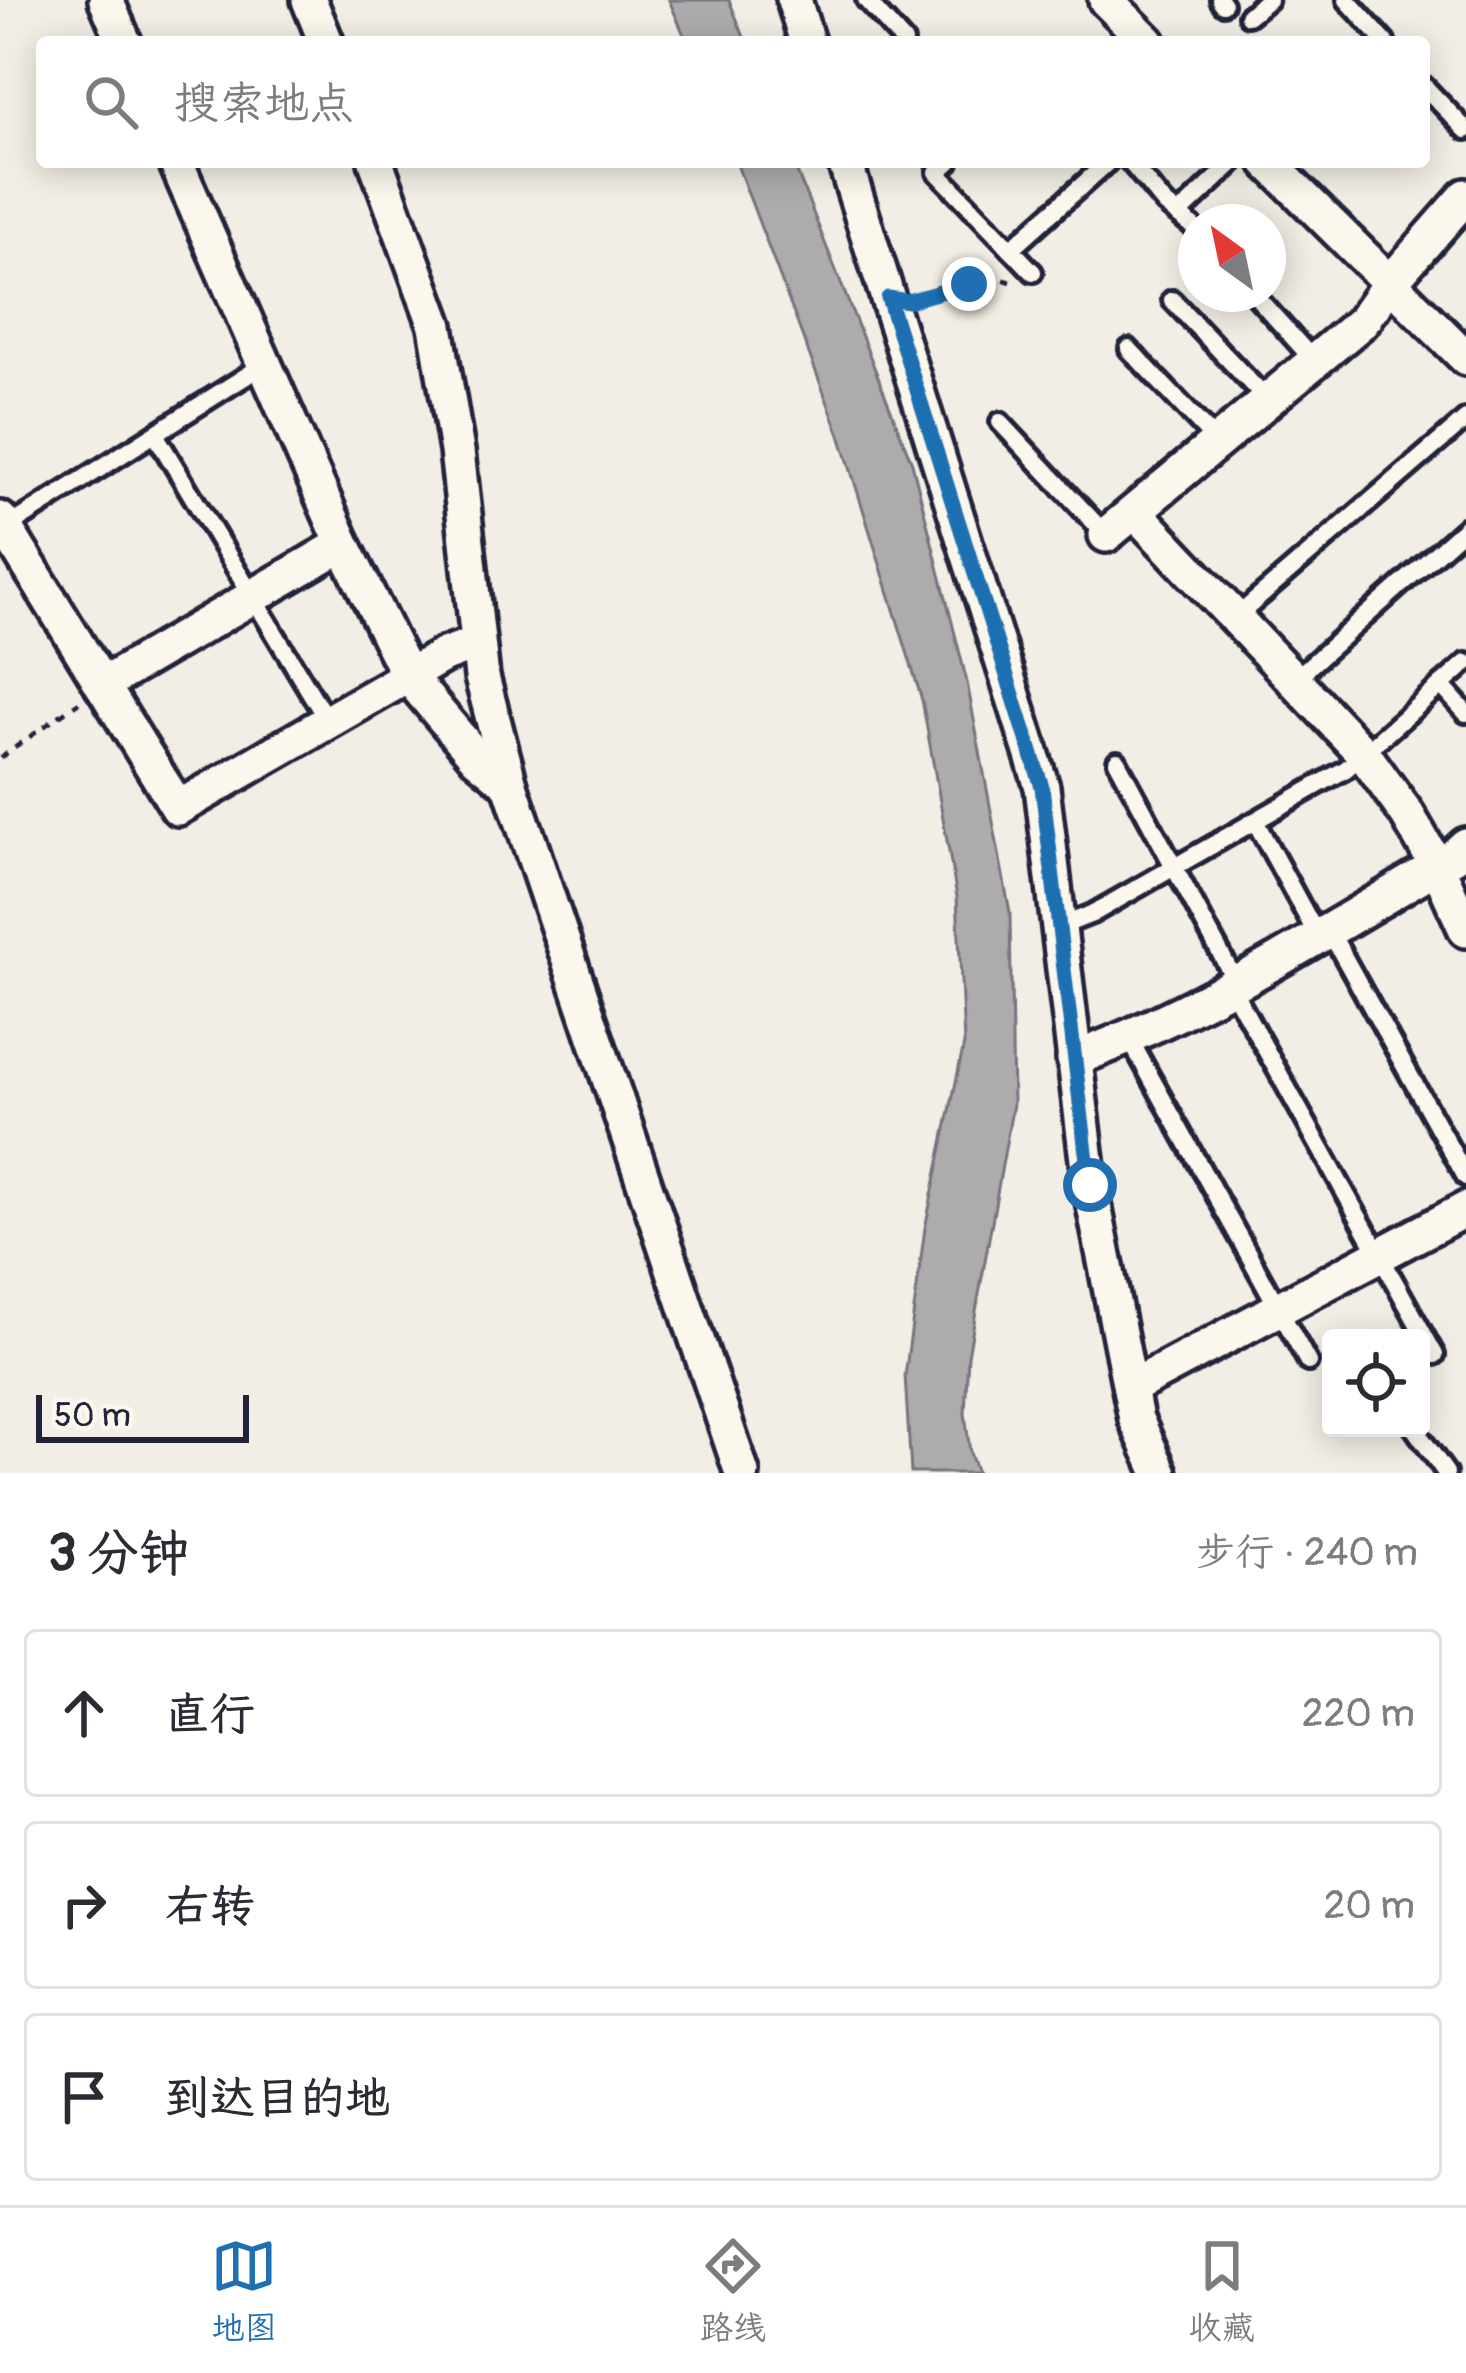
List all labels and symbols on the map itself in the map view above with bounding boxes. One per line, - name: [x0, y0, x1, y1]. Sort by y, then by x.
- north arrow: [1178, 204, 1286, 312]
- route end: [942, 257, 996, 311]
- route start: [1063, 1158, 1117, 1212]
- scale bar: [36, 1389, 249, 1442]

